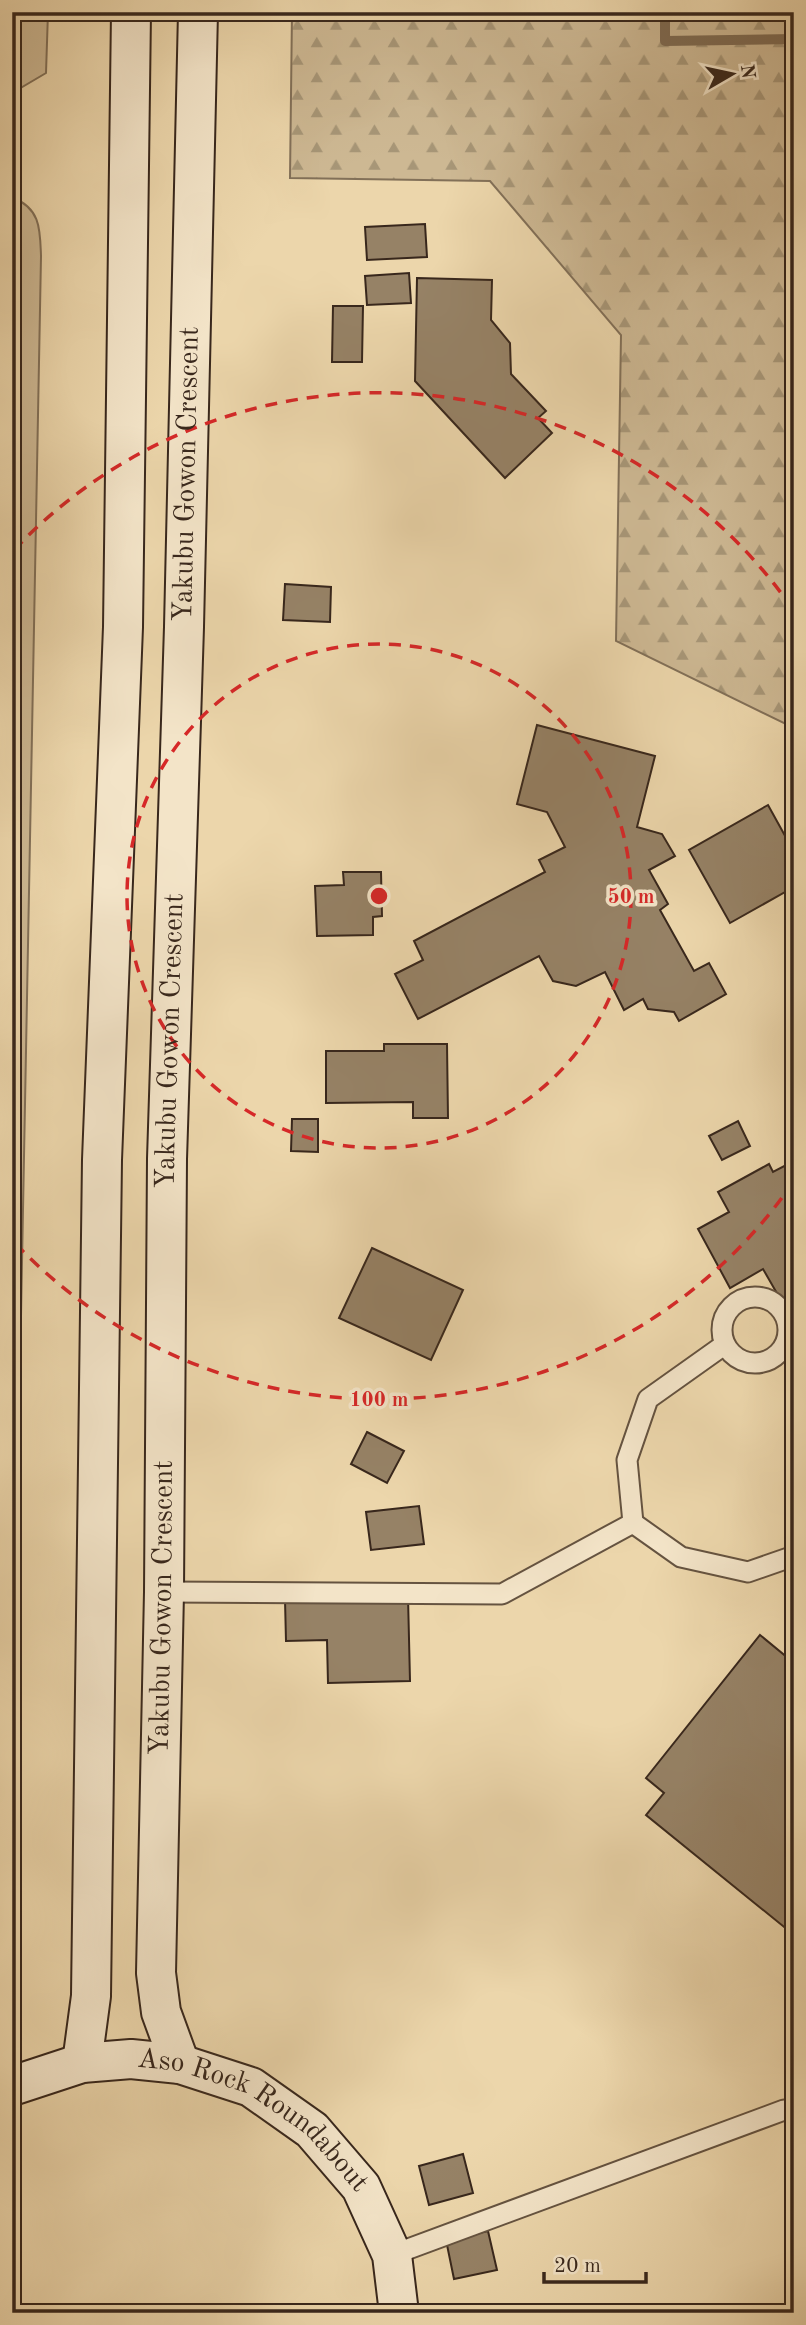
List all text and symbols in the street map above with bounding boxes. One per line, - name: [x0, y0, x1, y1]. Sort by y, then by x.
- north arrow: [698, 38, 768, 108]
- text: N: [736, 63, 757, 81]
- street label: Yakubu Gowon Crescent: [170, 326, 205, 622]
- centre of rings: [367, 884, 391, 908]
- text: 50 m: [607, 887, 655, 908]
- street label: Yakubu Gowon Crescent: [153, 893, 189, 1189]
- text: 100 m: [349, 1390, 409, 1411]
- street label: Yakubu Gowon Crescent: [147, 1460, 179, 1756]
- street label: Aso Rock Roundabout: [136, 2046, 373, 2198]
- scale bar: [544, 2241, 645, 2285]
- text: 20 m: [554, 2256, 601, 2277]

